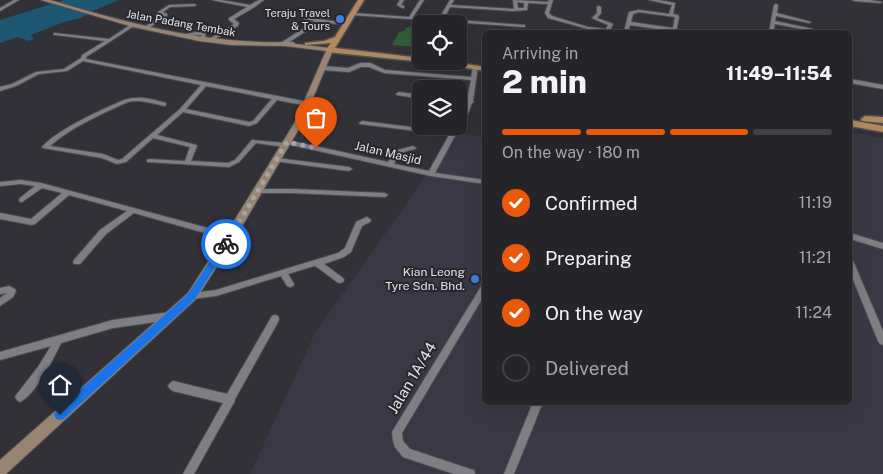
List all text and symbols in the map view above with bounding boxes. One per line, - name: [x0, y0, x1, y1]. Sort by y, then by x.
- street label: Jalan Padang Tembak: [126, 7, 236, 39]
- place label: Teraju Travel & Tours: [265, 7, 330, 32]
- marker: Teraju Travel & Tours: [334, 13, 346, 25]
- map controls: [412, 15, 467, 135]
- button: locate: [412, 15, 467, 70]
- text: Arriving in: [502, 44, 578, 63]
- text: 11:49–11:54: [726, 62, 832, 84]
- text: 2 min: [502, 63, 587, 100]
- button: layers: [412, 80, 467, 135]
- pin: [295, 97, 337, 148]
- icon: bag: [302, 104, 330, 132]
- street label: Jalan Masjid: [353, 139, 423, 167]
- text: On the way · 180 m: [502, 143, 640, 162]
- icon: check: [502, 189, 530, 217]
- text: Confirmed: [545, 192, 638, 214]
- text: 11:19: [799, 193, 832, 212]
- courier: [201, 219, 251, 269]
- icon: bike: [212, 230, 240, 258]
- icon: check: [502, 244, 530, 272]
- text: Preparing: [545, 247, 632, 269]
- text: 11:21: [799, 248, 832, 267]
- place label: Kian Leong Tyre Sdn. Bhd.: [385, 265, 465, 293]
- marker: Kian Leong Tyre Sdn. Bhd.: [469, 273, 481, 285]
- icon: check: [502, 299, 530, 327]
- text: On the way: [545, 302, 643, 324]
- text: 11:24: [795, 303, 832, 322]
- street label: Jalan 1A/44: [384, 339, 439, 416]
- text: Delivered: [545, 357, 629, 379]
- pin: [39, 364, 81, 415]
- icon: home: [46, 371, 74, 399]

